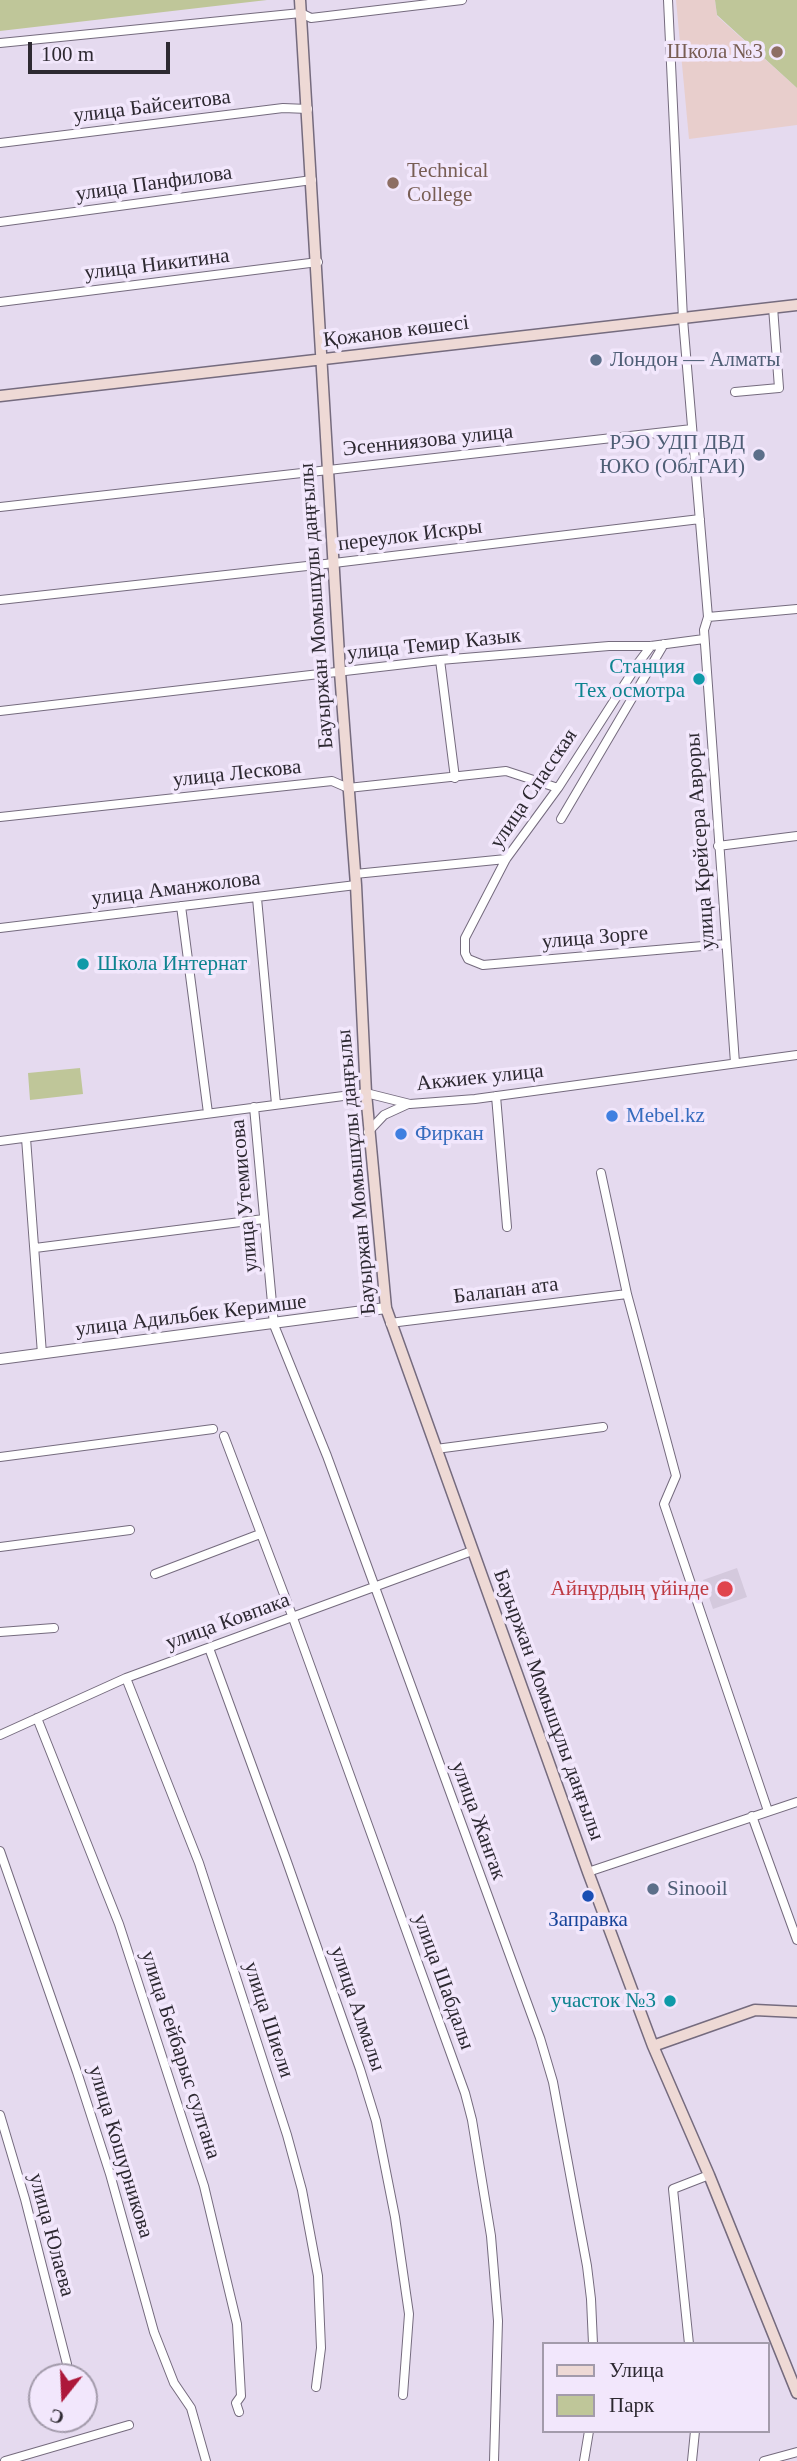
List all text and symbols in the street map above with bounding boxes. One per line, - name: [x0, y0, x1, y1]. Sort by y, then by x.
- scale bar: [32, 28, 173, 72]
- place label: Школа №3: [667, 39, 763, 65]
- text: 100 m: [41, 42, 94, 66]
- marker: Школа №3: [769, 44, 785, 60]
- street label: улица Байсеитова: [72, 85, 232, 129]
- place label: Technical College: [407, 158, 488, 208]
- street label: улица Панфилова: [74, 161, 234, 207]
- marker: Technical College: [385, 175, 401, 191]
- street label: улица Никитина: [83, 244, 231, 286]
- street label: Қожанов көшесі: [322, 311, 470, 353]
- place label: Лондон — Алматы: [610, 347, 780, 373]
- marker: Лондон — Алматы: [588, 352, 604, 368]
- street label: Эсенниязова улица: [342, 420, 514, 462]
- place label: РЭО УДП ДВД ЮКО (ОблГАИ): [600, 430, 745, 480]
- marker: РЭО УДП ДВД ЮКО (ОблГАИ): [751, 447, 767, 463]
- street label: Бауыржан Момышұлы даңғылы: [294, 462, 340, 750]
- street label: переулок Искры: [336, 515, 484, 557]
- street label: улица Темир Казык: [346, 623, 522, 667]
- place label: Станция Тех осмотра: [575, 654, 685, 704]
- marker: Станция Тех осмотра: [691, 671, 707, 687]
- street label: улица Спасская: [485, 724, 583, 854]
- street label: улица Крейсера Авроры: [681, 732, 721, 950]
- street label: улица Лескова: [172, 755, 302, 793]
- street label: улица Аманжолова: [90, 866, 262, 912]
- street label: улица Зорге: [541, 921, 649, 955]
- place label: Школа Интернат: [97, 951, 247, 977]
- marker: Школа Интернат: [75, 956, 91, 972]
- street label: Бауыржан Момышұлы даңғылы: [332, 1028, 382, 1316]
- street label: Акжиек улица: [415, 1059, 545, 1097]
- place label: Mebel.kz: [626, 1103, 705, 1129]
- marker: Mebel.kz: [604, 1108, 620, 1124]
- street label: улица Утемисова: [226, 1118, 264, 1274]
- place label: Фиркан: [415, 1121, 484, 1147]
- marker: Фиркан: [393, 1126, 409, 1142]
- street label: Балапан ата: [452, 1272, 560, 1310]
- street label: улица Адильбек Керимше: [74, 1289, 308, 1343]
- street label: Бауыржан Момышұлы даңғылы: [487, 1566, 609, 1844]
- place label: Айнұрдың үйінде: [551, 1576, 709, 1602]
- marker: Айнұрдың үйінде: [715, 1579, 735, 1599]
- street label: улица Ковпака: [162, 1588, 294, 1656]
- street label: улица Жангак: [445, 1758, 511, 1884]
- place label: Sinooil: [667, 1876, 728, 1902]
- marker: Sinooil: [645, 1881, 661, 1897]
- marker: Заправка: [580, 1888, 596, 1904]
- place label: Заправка: [548, 1907, 628, 1933]
- street label: улица Шабдалы: [407, 1911, 479, 2053]
- street label: улица Алмалы: [324, 1943, 390, 2075]
- street label: улица Бейбарыс султана: [134, 1948, 226, 2162]
- street label: улица Шиели: [237, 1959, 299, 2081]
- place label: участок №3: [551, 1988, 656, 2014]
- marker: участок №3: [662, 1993, 678, 2009]
- street label: улица Кошурникова: [82, 2063, 158, 2241]
- street label: улица Юлаева: [22, 2171, 80, 2299]
- legend: [542, 2342, 769, 2433]
- text: Улица: [609, 2358, 664, 2382]
- north arrow: [28, 2363, 98, 2433]
- text: Парк: [609, 2393, 654, 2417]
- text: С: [47, 2404, 67, 2429]

